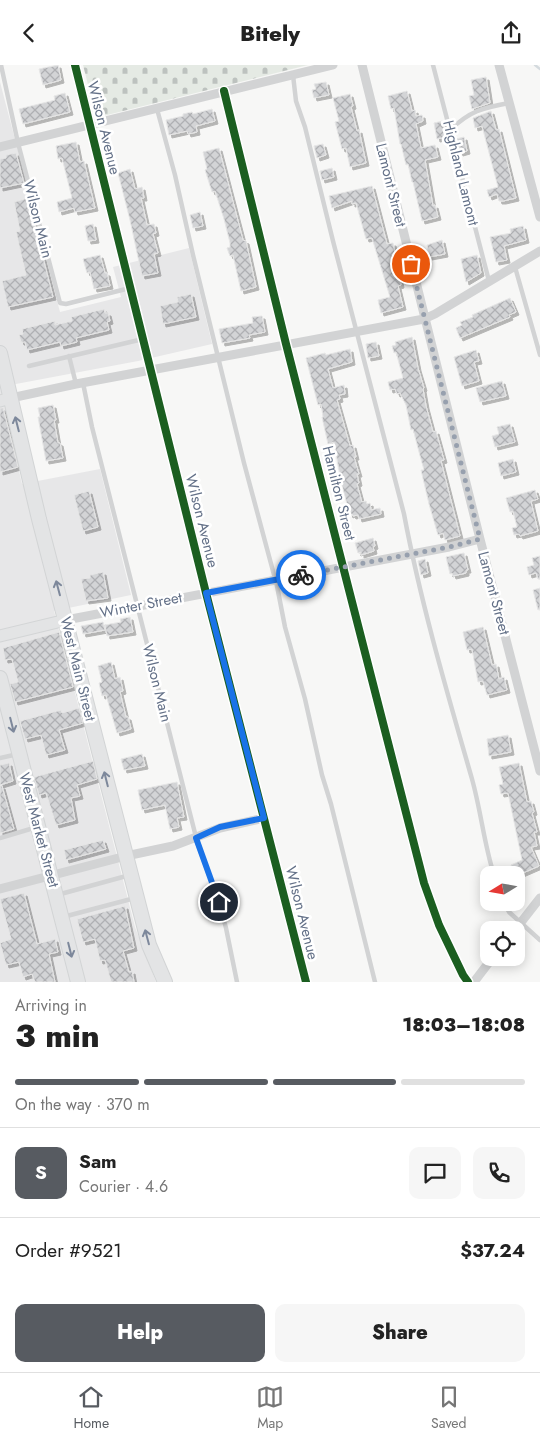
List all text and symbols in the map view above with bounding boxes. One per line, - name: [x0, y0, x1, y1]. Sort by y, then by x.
- text: Bitely: [240, 17, 300, 49]
- icon: back: [15, 19, 43, 47]
- icon: share: [497, 19, 525, 47]
- street label: Wilson Avenue: [82, 79, 126, 177]
- street label: Highland Lamont: [437, 118, 485, 228]
- street label: Lamont Street: [370, 141, 412, 230]
- street label: Wilson Main: [18, 178, 58, 260]
- pin: [390, 243, 432, 285]
- icon: bag: [397, 250, 425, 278]
- one-way arrow: [12, 417, 21, 433]
- street label: Hamilton Street: [317, 443, 361, 543]
- street label: Wilson Avenue: [180, 472, 224, 570]
- street label: Lamont Street: [472, 549, 516, 638]
- courier: [276, 550, 326, 600]
- icon: bike: [287, 561, 315, 589]
- one-way arrow: [53, 580, 62, 596]
- street label: Winter Street: [98, 586, 184, 624]
- street label: West Main Street: [54, 614, 102, 724]
- street label: Wilson Main: [137, 642, 177, 724]
- one-way arrow: [8, 717, 17, 733]
- street label: West Market Street: [13, 770, 65, 890]
- one-way arrow: [101, 772, 110, 788]
- street label: Wilson Avenue: [280, 864, 324, 962]
- north arrow: [480, 866, 525, 911]
- map controls: [480, 866, 525, 966]
- pin: [198, 881, 240, 923]
- icon: home: [205, 888, 233, 916]
- button: locate: [480, 921, 525, 966]
- one-way arrow: [142, 929, 151, 945]
- one-way arrow: [66, 942, 75, 958]
- text: Arriving in: [15, 994, 87, 1017]
- text: 18:03–18:08: [402, 1011, 525, 1038]
- text: 3 min: [15, 1013, 100, 1059]
- text: On the way · 370 m: [15, 1093, 150, 1116]
- button: chat: [409, 1147, 461, 1199]
- button: phone: [473, 1147, 525, 1199]
- text: Sam: [79, 1148, 117, 1175]
- text: S: [35, 1159, 47, 1186]
- text: Courier · 4.6: [79, 1175, 168, 1198]
- text: Order #9521: [15, 1237, 122, 1264]
- text: $37.24: [460, 1237, 525, 1264]
- button: Help: [15, 1304, 265, 1362]
- button: Share: [275, 1304, 525, 1362]
- tab: Home: [73, 1383, 109, 1433]
- tab: Map: [256, 1383, 284, 1433]
- tab: Saved: [431, 1383, 467, 1433]

